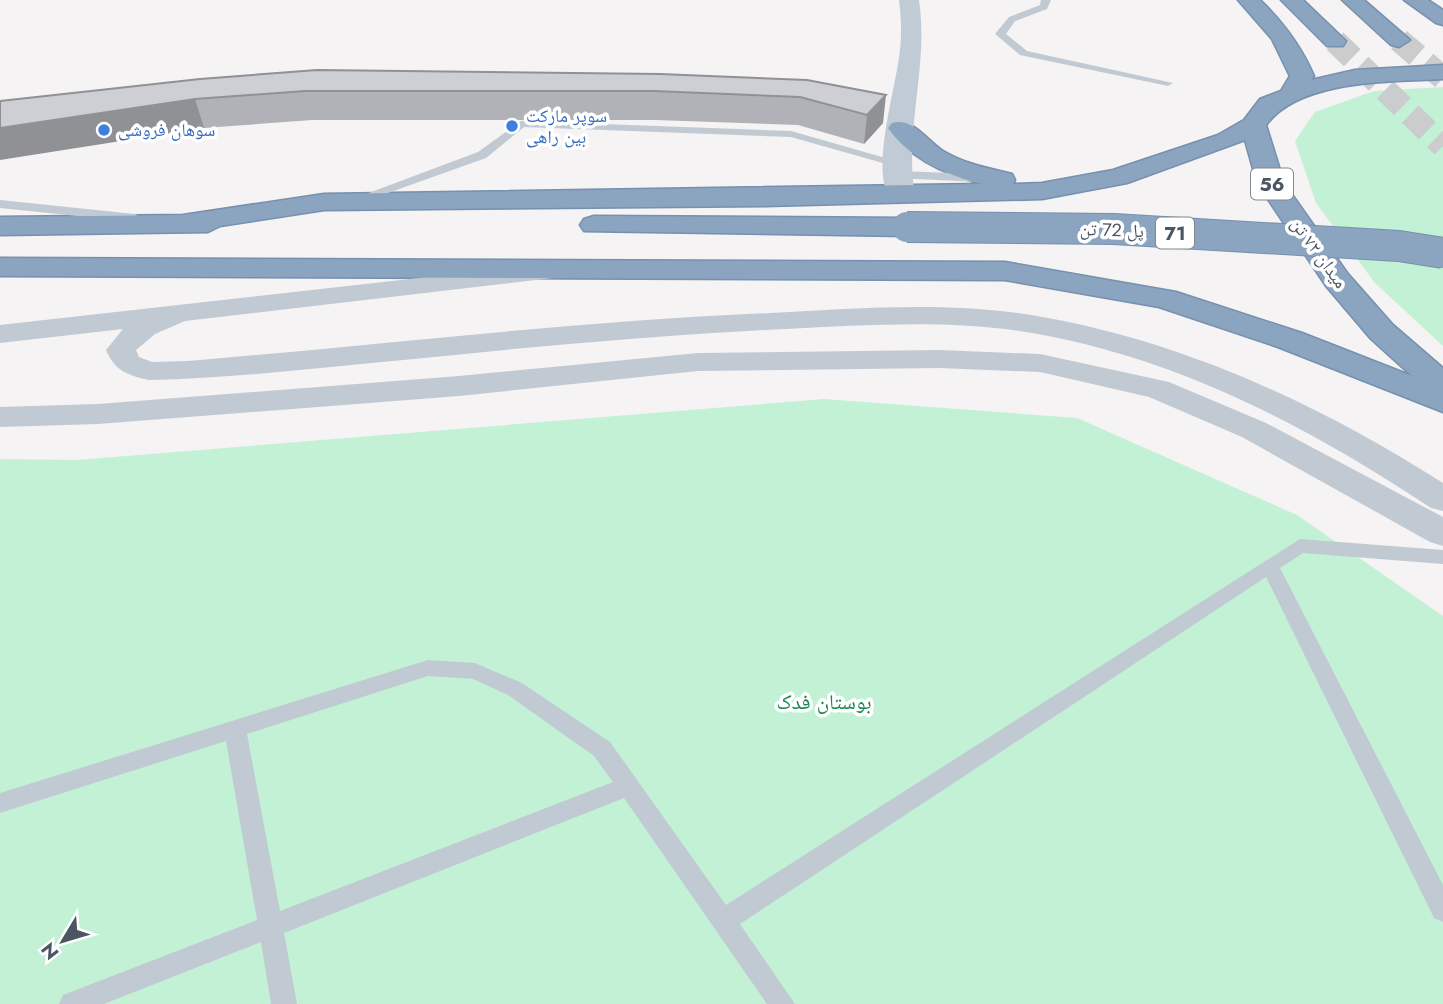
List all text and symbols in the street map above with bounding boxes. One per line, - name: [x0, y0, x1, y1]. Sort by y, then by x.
- place label: سوپر مارکت بین راهی: [526, 103, 607, 150]
- place label: سوهان فروشی: [118, 117, 215, 143]
- marker: سوپر مارکت بین راهی: [504, 118, 520, 134]
- marker: سوهان فروشی: [96, 122, 112, 138]
- road number: 56: [1251, 168, 1293, 200]
- street label: میدان ۷۲ تن: [1284, 212, 1354, 294]
- street label: پل 72 تن: [1080, 216, 1144, 244]
- road number: 71: [1156, 218, 1194, 248]
- park label: بوستان فدک: [777, 687, 871, 717]
- north arrow: [28, 906, 98, 976]
- text: N: [35, 937, 65, 965]

